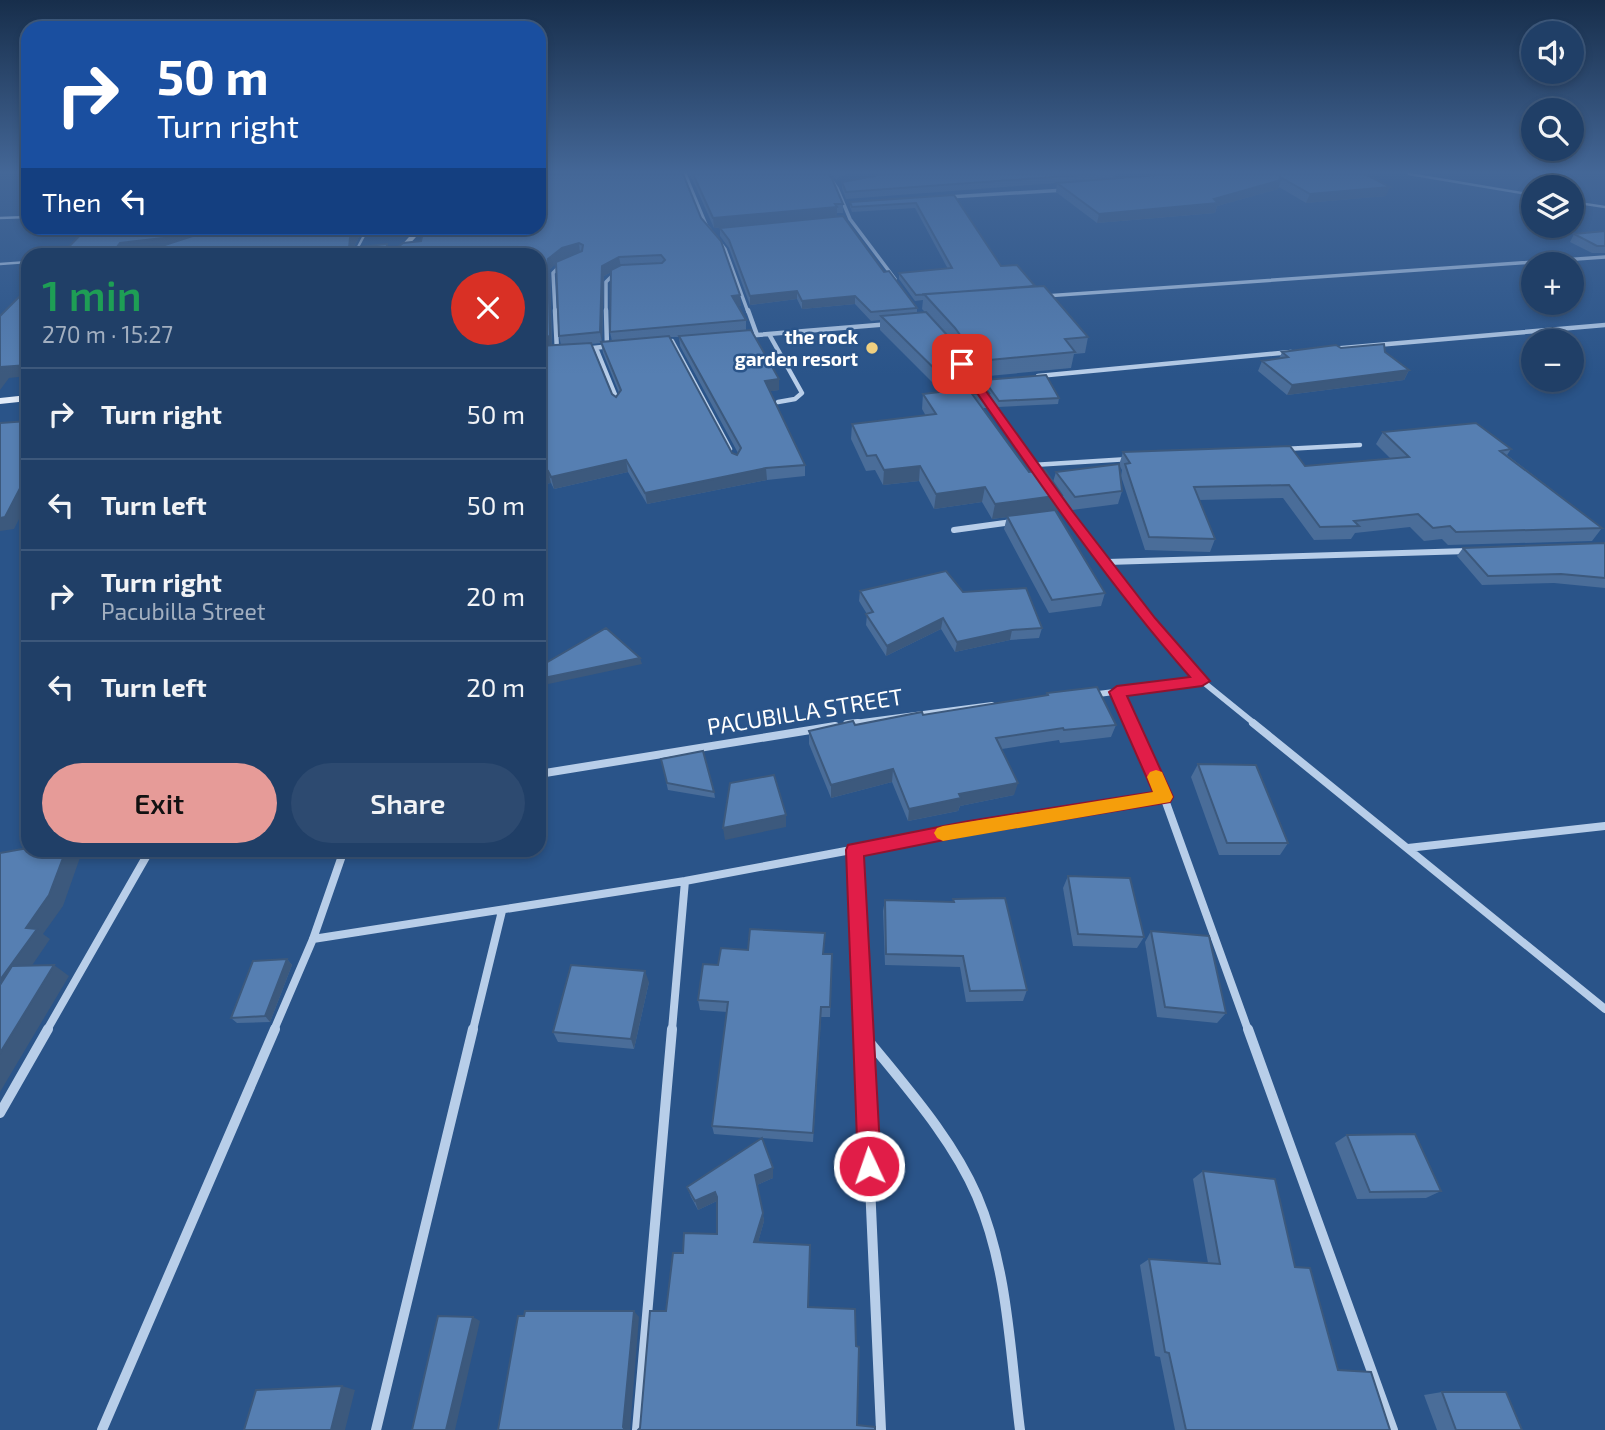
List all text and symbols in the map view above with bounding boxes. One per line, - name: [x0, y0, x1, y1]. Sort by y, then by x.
- map controls: [1521, 21, 1584, 392]
- button: sound: [1521, 21, 1584, 84]
- text: 50 m: [157, 46, 269, 105]
- icon: right: [42, 49, 133, 140]
- button: search: [1521, 98, 1584, 161]
- text: Turn right: [157, 106, 299, 144]
- button: layers: [1521, 175, 1584, 238]
- icon: left: [115, 182, 153, 220]
- text: Then: [42, 186, 101, 217]
- button: +: [1521, 252, 1584, 315]
- text: 1 min: [42, 269, 142, 319]
- button: close: [451, 271, 525, 345]
- text: 270 m · 15:27: [42, 320, 173, 348]
- place label: the rock garden resort: [735, 325, 858, 370]
- button: −: [1521, 329, 1584, 392]
- pin: [932, 334, 992, 394]
- marker: the rock garden resort: [864, 340, 880, 356]
- icon: arrive: [943, 345, 981, 383]
- icon: right: [42, 395, 80, 433]
- text: Turn right: [101, 398, 222, 429]
- text: 50 m: [467, 398, 525, 429]
- icon: left: [42, 486, 80, 524]
- text: Turn left: [101, 489, 207, 520]
- text: 50 m: [467, 489, 525, 520]
- text: Turn right: [101, 566, 222, 597]
- icon: right: [42, 577, 80, 615]
- text: 20 m: [466, 580, 525, 611]
- text: Pacubilla Street: [101, 597, 266, 625]
- icon: left: [42, 668, 80, 706]
- text: Turn left: [101, 671, 207, 702]
- text: 20 m: [466, 671, 525, 702]
- street label: PACUBILLA STREET: [705, 682, 905, 740]
- button: Exit: [42, 763, 277, 843]
- button: Share: [291, 763, 525, 843]
- position arrow: [832, 1129, 906, 1203]

